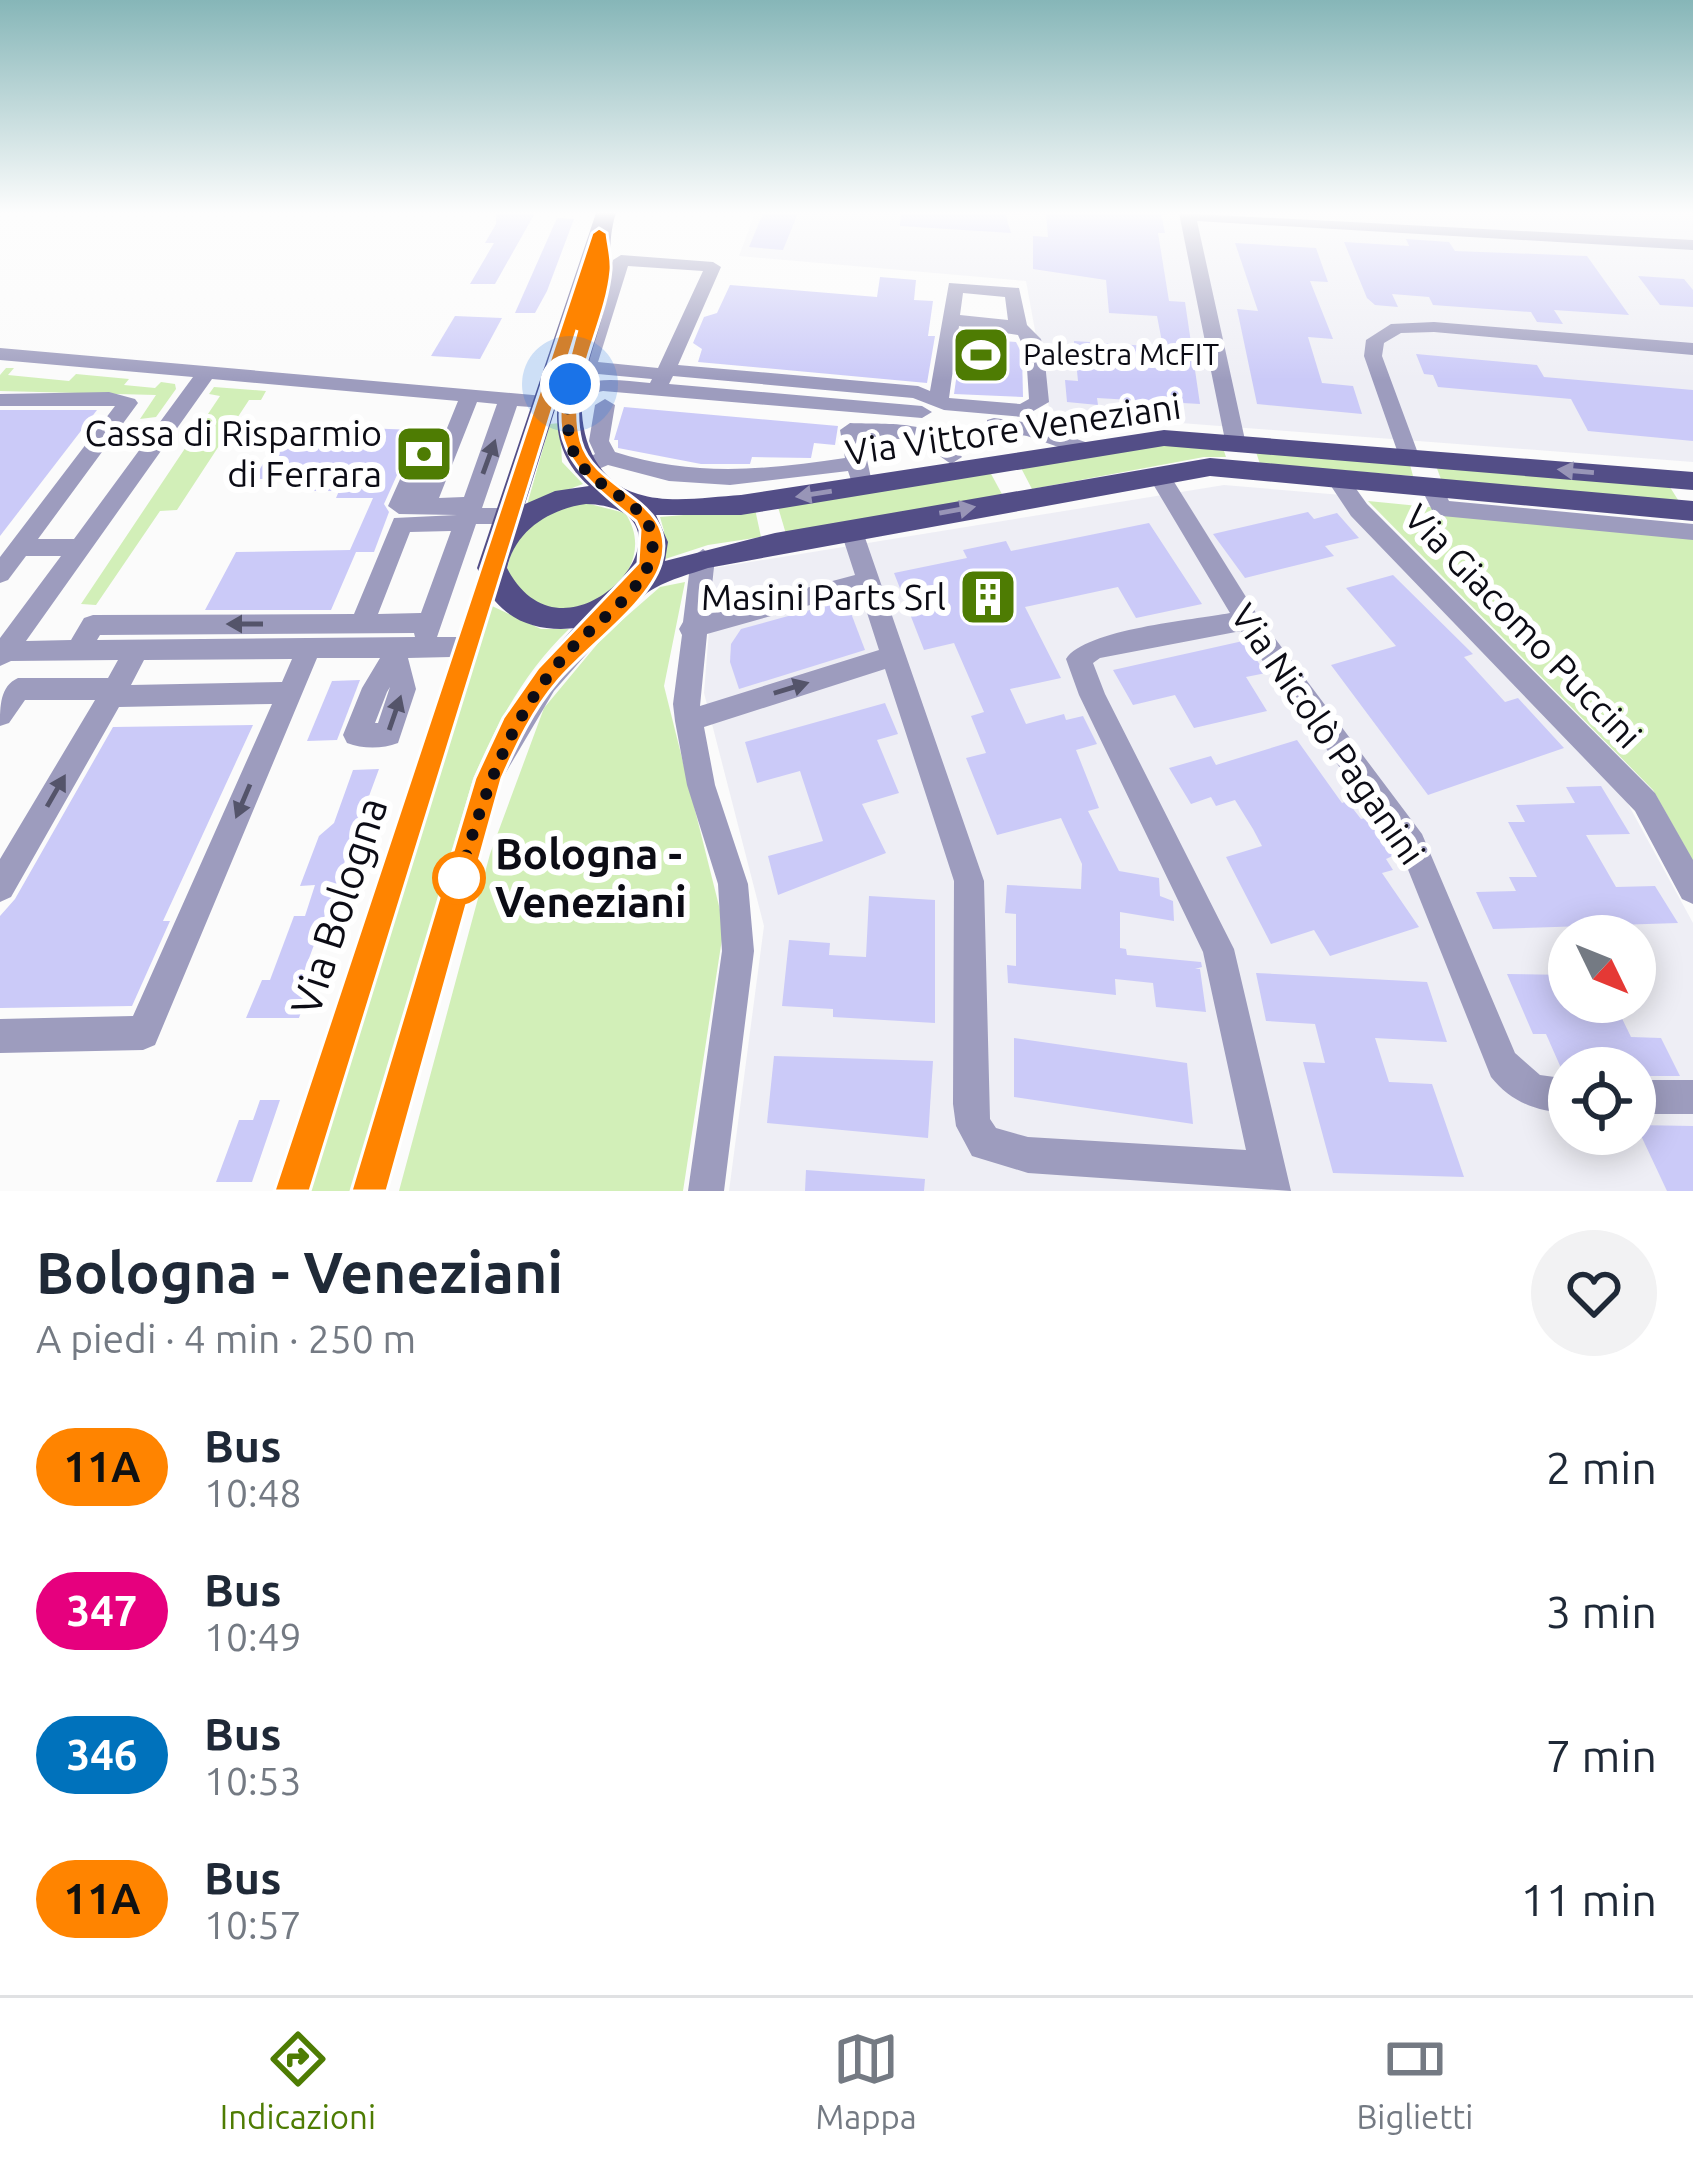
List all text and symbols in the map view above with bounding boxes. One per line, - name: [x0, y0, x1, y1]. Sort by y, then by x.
- sports icon: Palestra McFIT: [950, 324, 1012, 386]
- place label: Palestra McFIT: [1023, 337, 1219, 371]
- your location: [540, 354, 600, 414]
- street label: Via Vittore Veneziani: [843, 385, 1183, 472]
- place label: Cassa di Risparmio di Ferrara: [84, 412, 382, 494]
- bank icon: Cassa di Risparmio di Ferrara: [393, 423, 455, 485]
- one-way arrow: [481, 439, 499, 475]
- one-way arrow: [1557, 461, 1595, 480]
- one-way arrow: [795, 485, 833, 503]
- street label: Via Giacomo Puccini: [1397, 496, 1650, 756]
- one-way arrow: [938, 500, 976, 519]
- building icon: Masini Parts Srl: [957, 566, 1019, 628]
- place label: Masini Parts Srl: [701, 576, 946, 617]
- street label: Via Nicolò Paganini: [1223, 596, 1434, 872]
- one-way arrow: [225, 615, 263, 634]
- one-way arrow: [773, 678, 810, 697]
- one-way arrow: [387, 694, 405, 730]
- one-way arrow: [44, 775, 65, 808]
- one-way arrow: [233, 783, 253, 818]
- street label: Via Bologna: [281, 791, 396, 1021]
- place label: Bologna - Veneziani: [495, 830, 687, 925]
- marker: Bologna - Veneziani: [434, 853, 484, 903]
- north arrow: [1548, 915, 1656, 1023]
- map controls: [1548, 915, 1656, 1155]
- button: locate: [1548, 1047, 1656, 1155]
- button: heart: [1531, 1230, 1657, 1356]
- text: Bologna - Veneziani: [36, 1240, 563, 1304]
- text: A piedi · 4 min · 250 m: [36, 1317, 416, 1360]
- text: Bus: [204, 1420, 281, 1471]
- text: 2 min: [1546, 1442, 1657, 1493]
- text: 11A: [64, 1443, 140, 1490]
- text: 10:48: [204, 1471, 302, 1514]
- text: Bus: [204, 1564, 281, 1615]
- text: 3 min: [1546, 1586, 1657, 1637]
- text: 347: [66, 1587, 138, 1634]
- text: 10:49: [204, 1615, 302, 1658]
- text: Bus: [204, 1708, 281, 1759]
- text: 7 min: [1546, 1730, 1657, 1781]
- text: 346: [66, 1731, 138, 1778]
- text: 10:53: [204, 1759, 302, 1802]
- text: Bus: [204, 1852, 281, 1903]
- text: 11 min: [1520, 1874, 1657, 1925]
- text: 11A: [64, 1875, 140, 1922]
- text: 10:57: [204, 1903, 302, 1946]
- tab: Indicazioni: [220, 2026, 376, 2135]
- tab: Mappa: [816, 2026, 917, 2135]
- tab: Biglietti: [1356, 2026, 1473, 2135]

